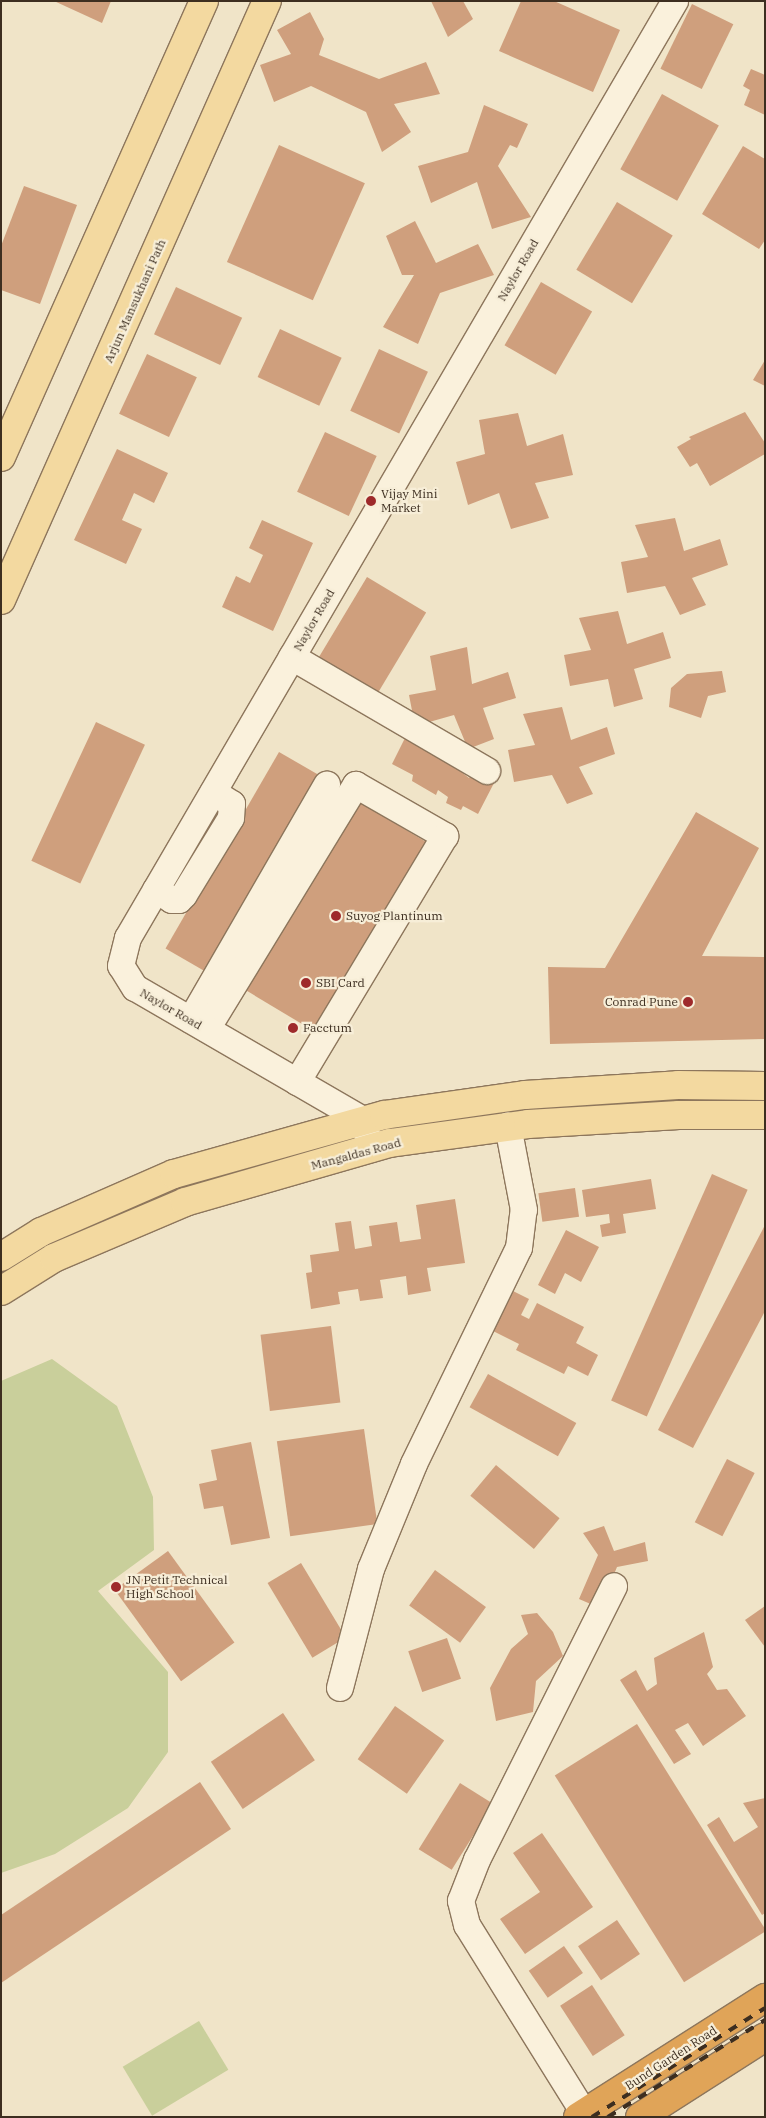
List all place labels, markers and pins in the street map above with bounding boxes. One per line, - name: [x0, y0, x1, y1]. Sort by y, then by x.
- place label: Vijay Mini Market: [381, 487, 437, 515]
- marker: Vijay Mini Market: [365, 495, 377, 507]
- place label: Suyog Plantinum: [346, 909, 443, 923]
- marker: Suyog Plantinum: [330, 910, 342, 922]
- place label: SBI Card: [316, 976, 365, 990]
- marker: SBI Card: [300, 977, 312, 989]
- place label: Conrad Pune: [605, 995, 678, 1009]
- marker: Conrad Pune: [682, 996, 694, 1008]
- place label: Facctum: [303, 1021, 352, 1035]
- marker: Facctum: [287, 1022, 299, 1034]
- place label: JN Petit Technical High School: [126, 1573, 227, 1601]
- marker: JN Petit Technical High School: [110, 1581, 122, 1593]

